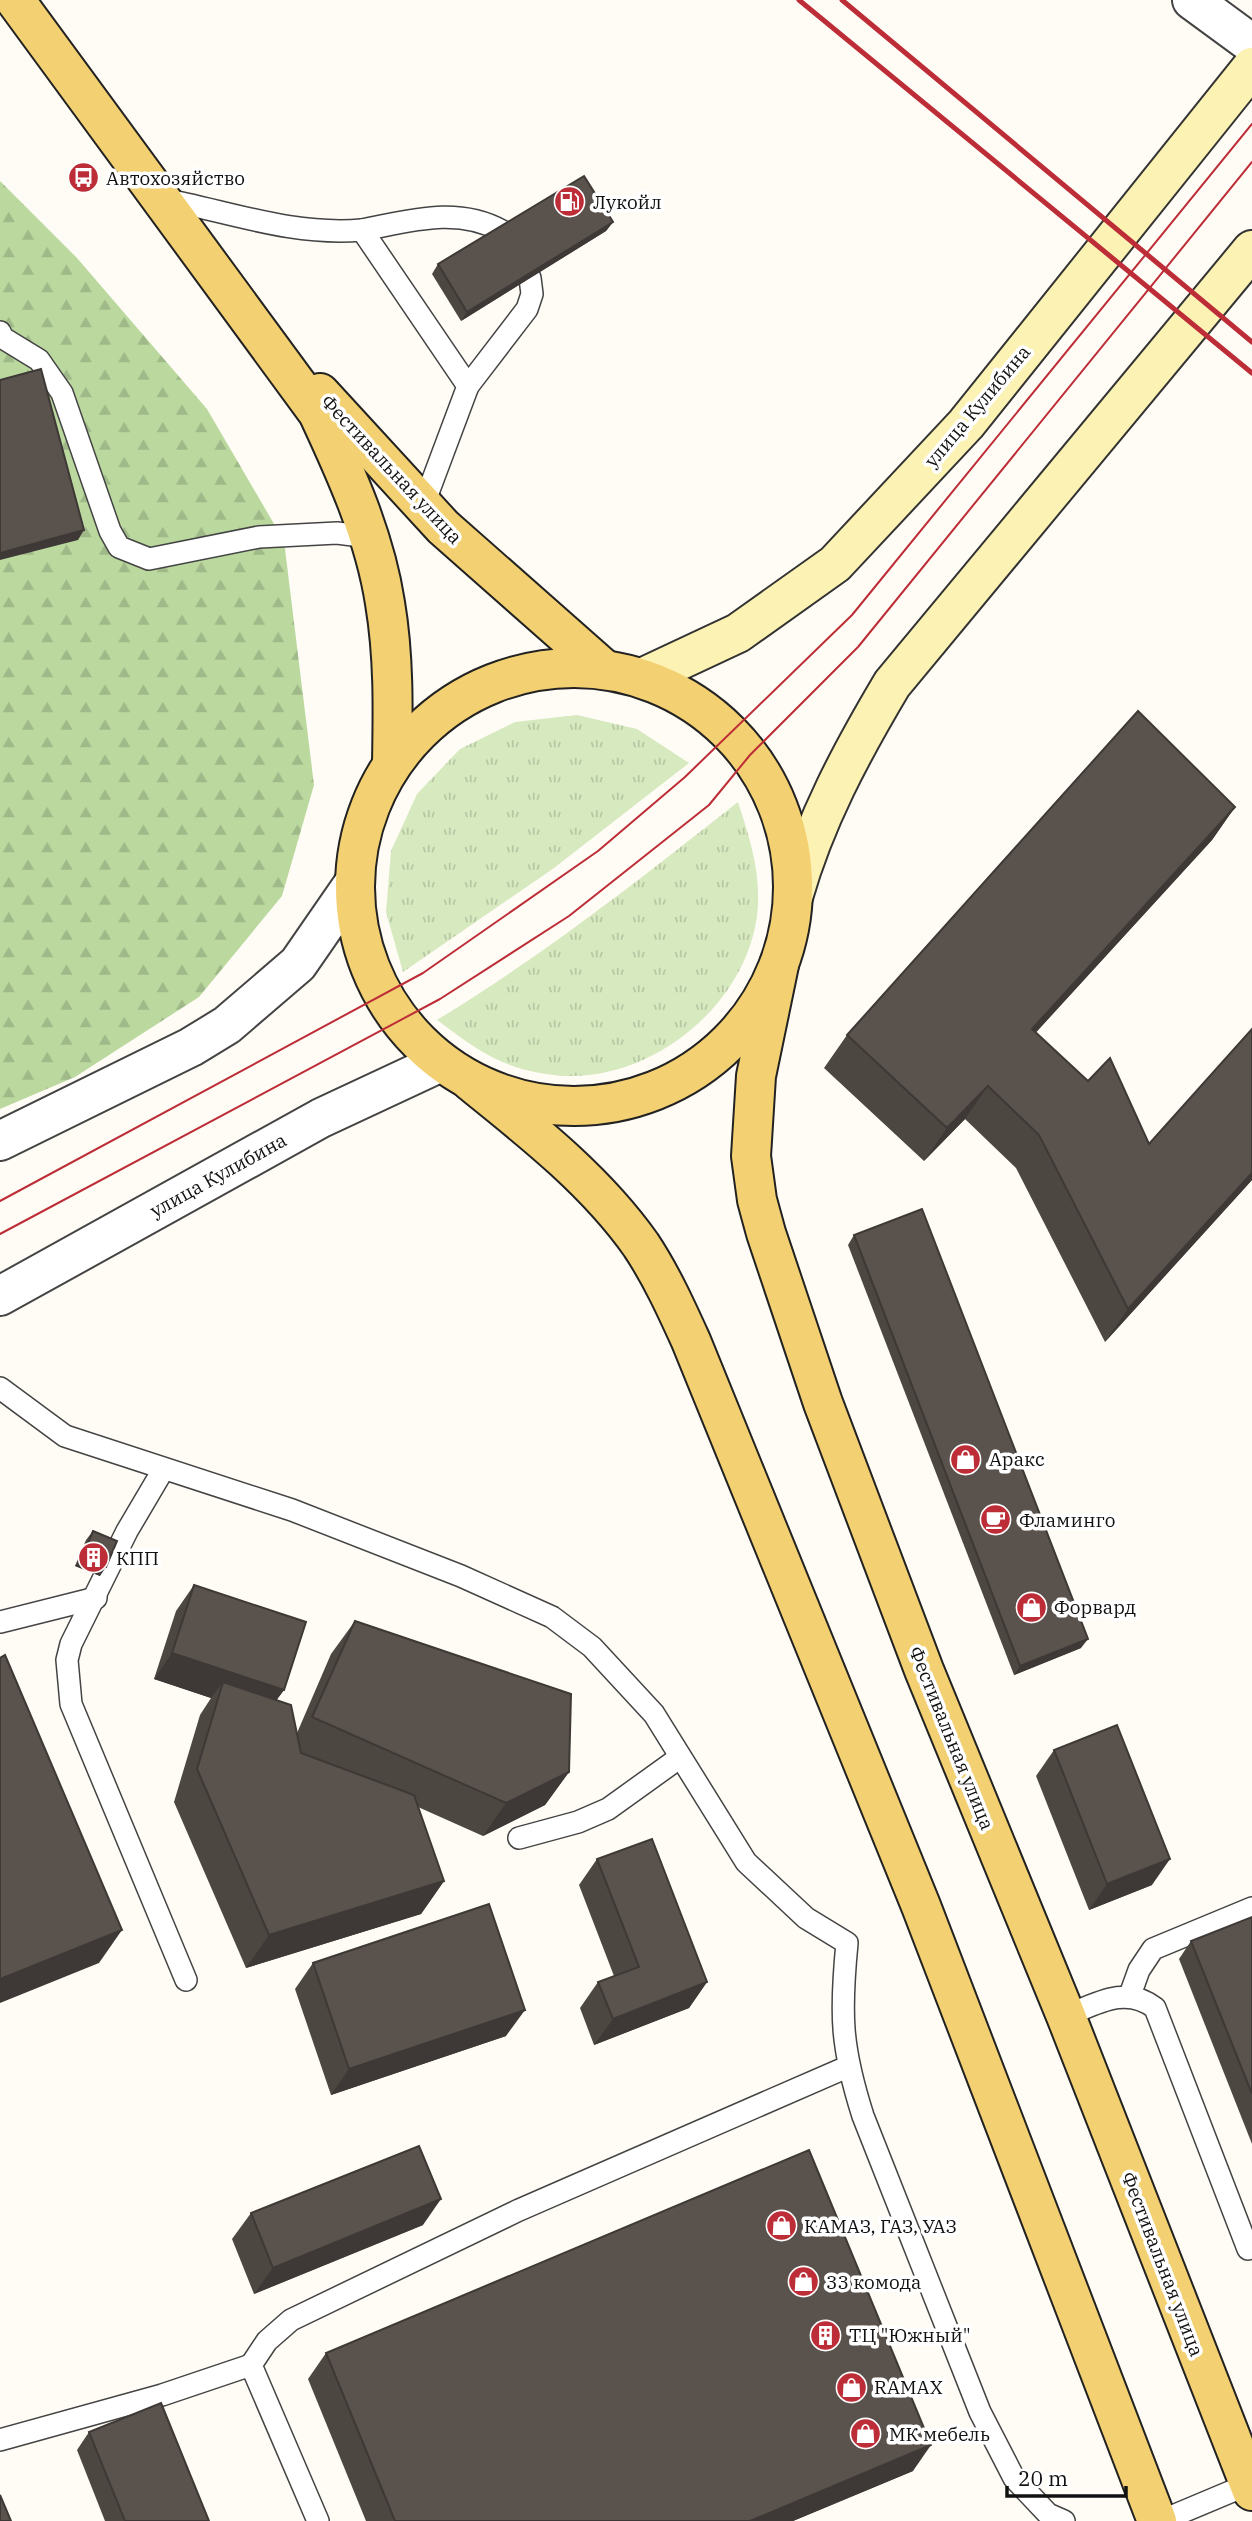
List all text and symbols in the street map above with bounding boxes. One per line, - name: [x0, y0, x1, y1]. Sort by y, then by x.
- bus stop icon: Автохозяйство: [66, 161, 100, 195]
- place label: Автохозяйство: [106, 166, 245, 190]
- fuel station icon: Лукойл: [553, 185, 587, 219]
- place label: Лукойл: [593, 190, 662, 214]
- street label: улица Кулибина: [919, 340, 1035, 472]
- street label: Фестивальная улица: [316, 389, 468, 549]
- street label: улица Кулибина: [146, 1128, 290, 1222]
- shop icon: Аракс: [949, 1442, 983, 1476]
- place label: Аракс: [989, 1447, 1045, 1471]
- cafe icon: Фламинго: [979, 1503, 1013, 1537]
- place label: Фламинго: [1019, 1508, 1115, 1532]
- building icon: КПП: [76, 1541, 110, 1575]
- place label: КПП: [116, 1546, 159, 1570]
- shop icon: Форвард: [1014, 1590, 1048, 1624]
- place label: Форвард: [1054, 1595, 1136, 1619]
- street label: Фестивальная улица: [904, 1643, 1000, 1833]
- street label: Фестивальная улица: [1117, 2168, 1209, 2360]
- shop icon: КАМАЗ, ГАЗ, УАЗ: [764, 2209, 798, 2243]
- place label: КАМАЗ, ГАЗ, УАЗ: [804, 2214, 957, 2238]
- shop icon: 33 комода: [786, 2265, 820, 2299]
- place label: 33 комода: [826, 2270, 921, 2294]
- building icon: ТЦ "Южный": [809, 2318, 843, 2352]
- place label: ТЦ "Южный": [849, 2323, 971, 2347]
- shop icon: RAMAX: [834, 2370, 868, 2404]
- place label: RAMAX: [874, 2375, 943, 2399]
- shop icon: МК мебель: [849, 2417, 883, 2451]
- place label: МК мебель: [889, 2422, 990, 2446]
- scale bar: [1007, 2454, 1126, 2498]
- text: 20 m: [1018, 2464, 1068, 2492]

